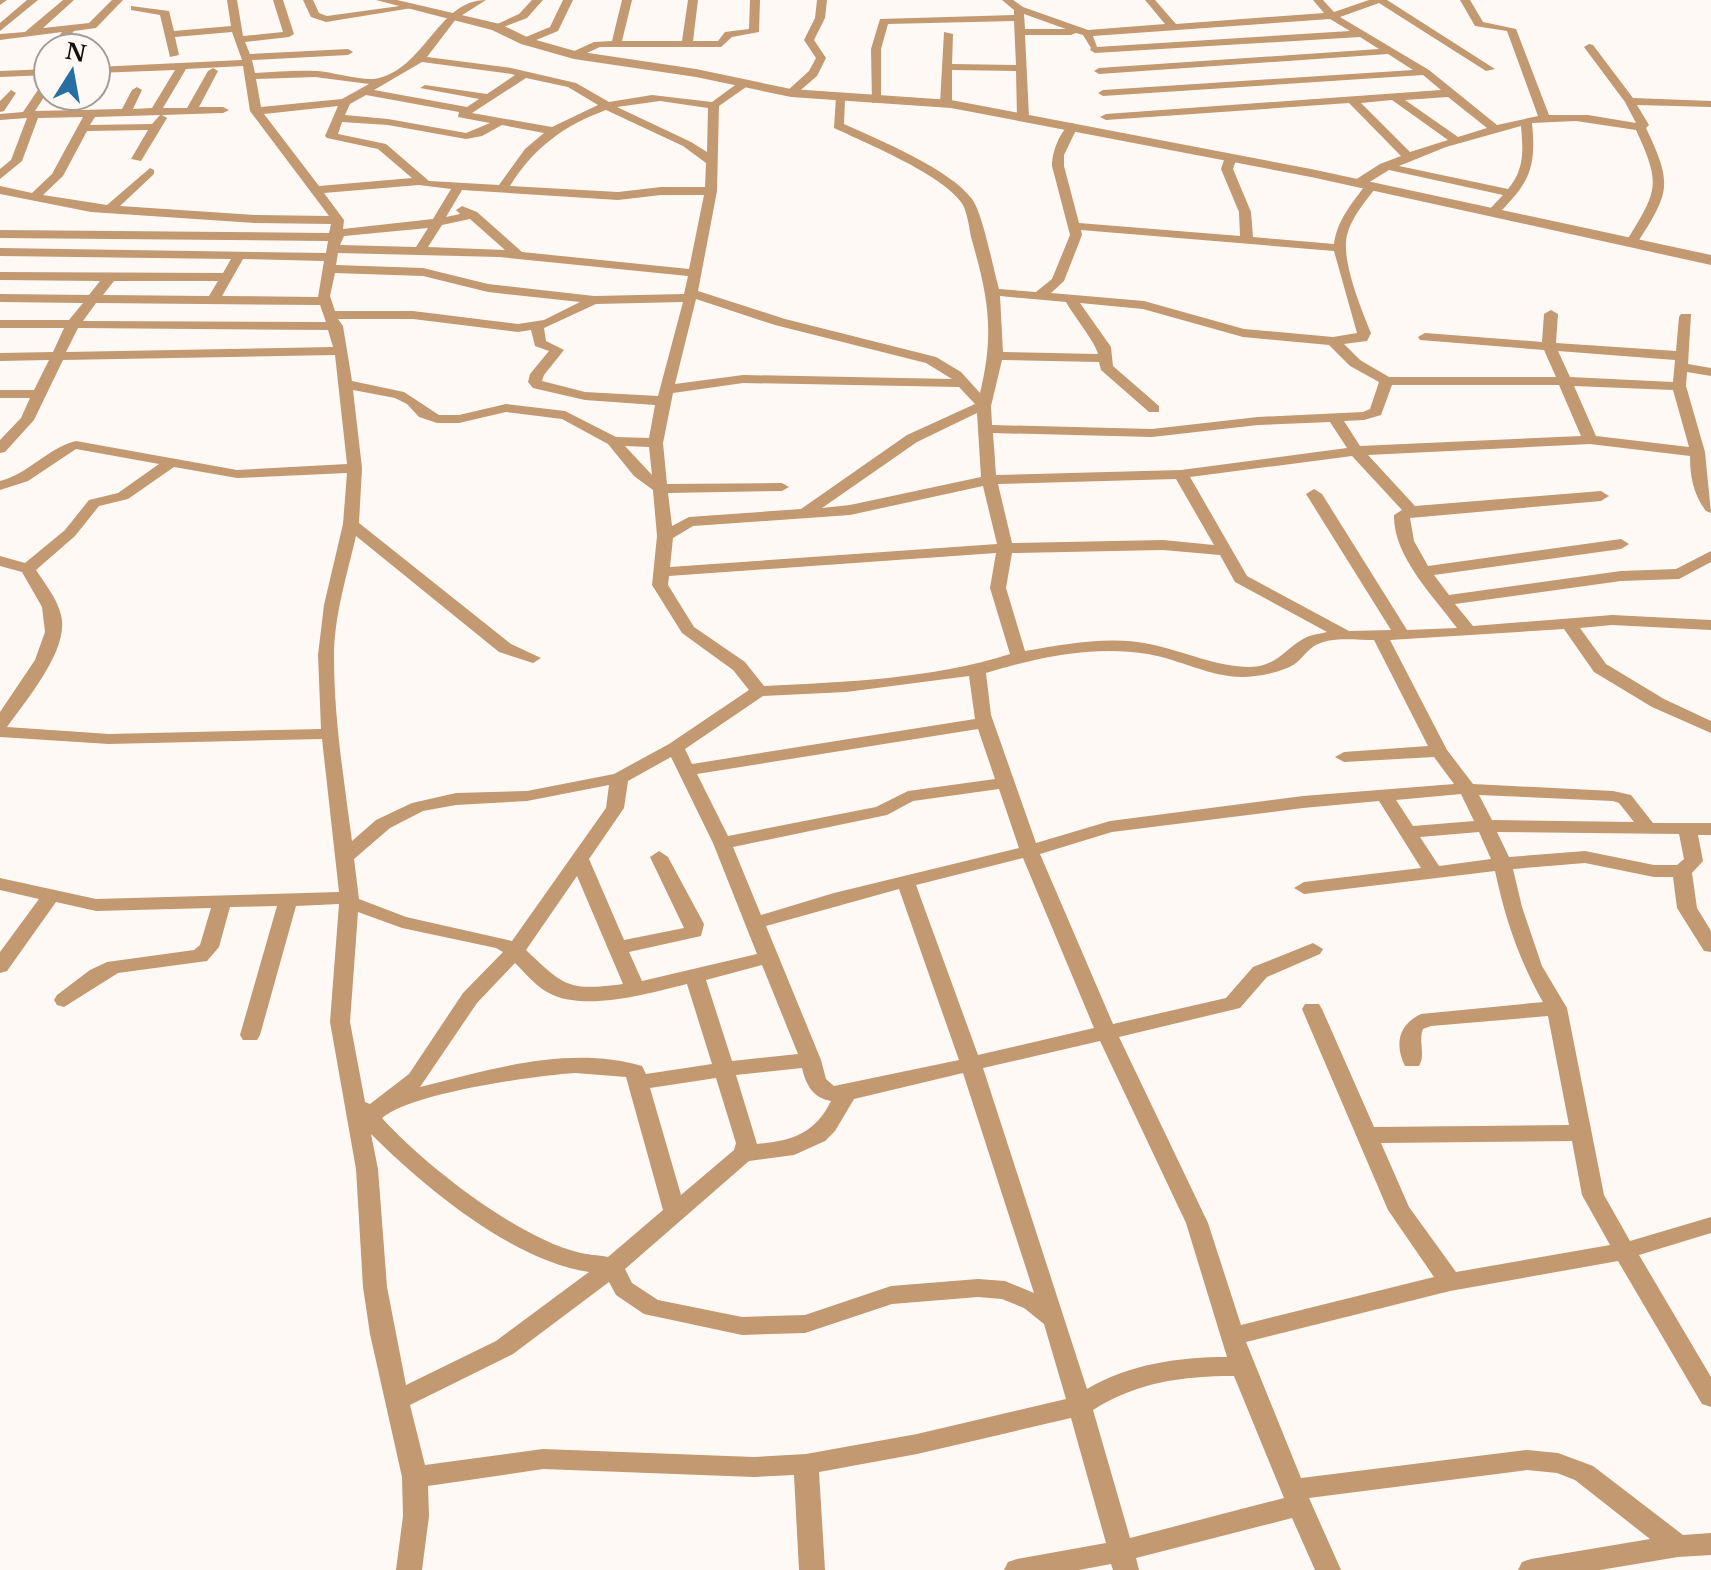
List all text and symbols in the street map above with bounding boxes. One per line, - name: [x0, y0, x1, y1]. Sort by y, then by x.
- north arrow: [32, 32, 112, 112]
- text: N: [63, 38, 89, 68]

